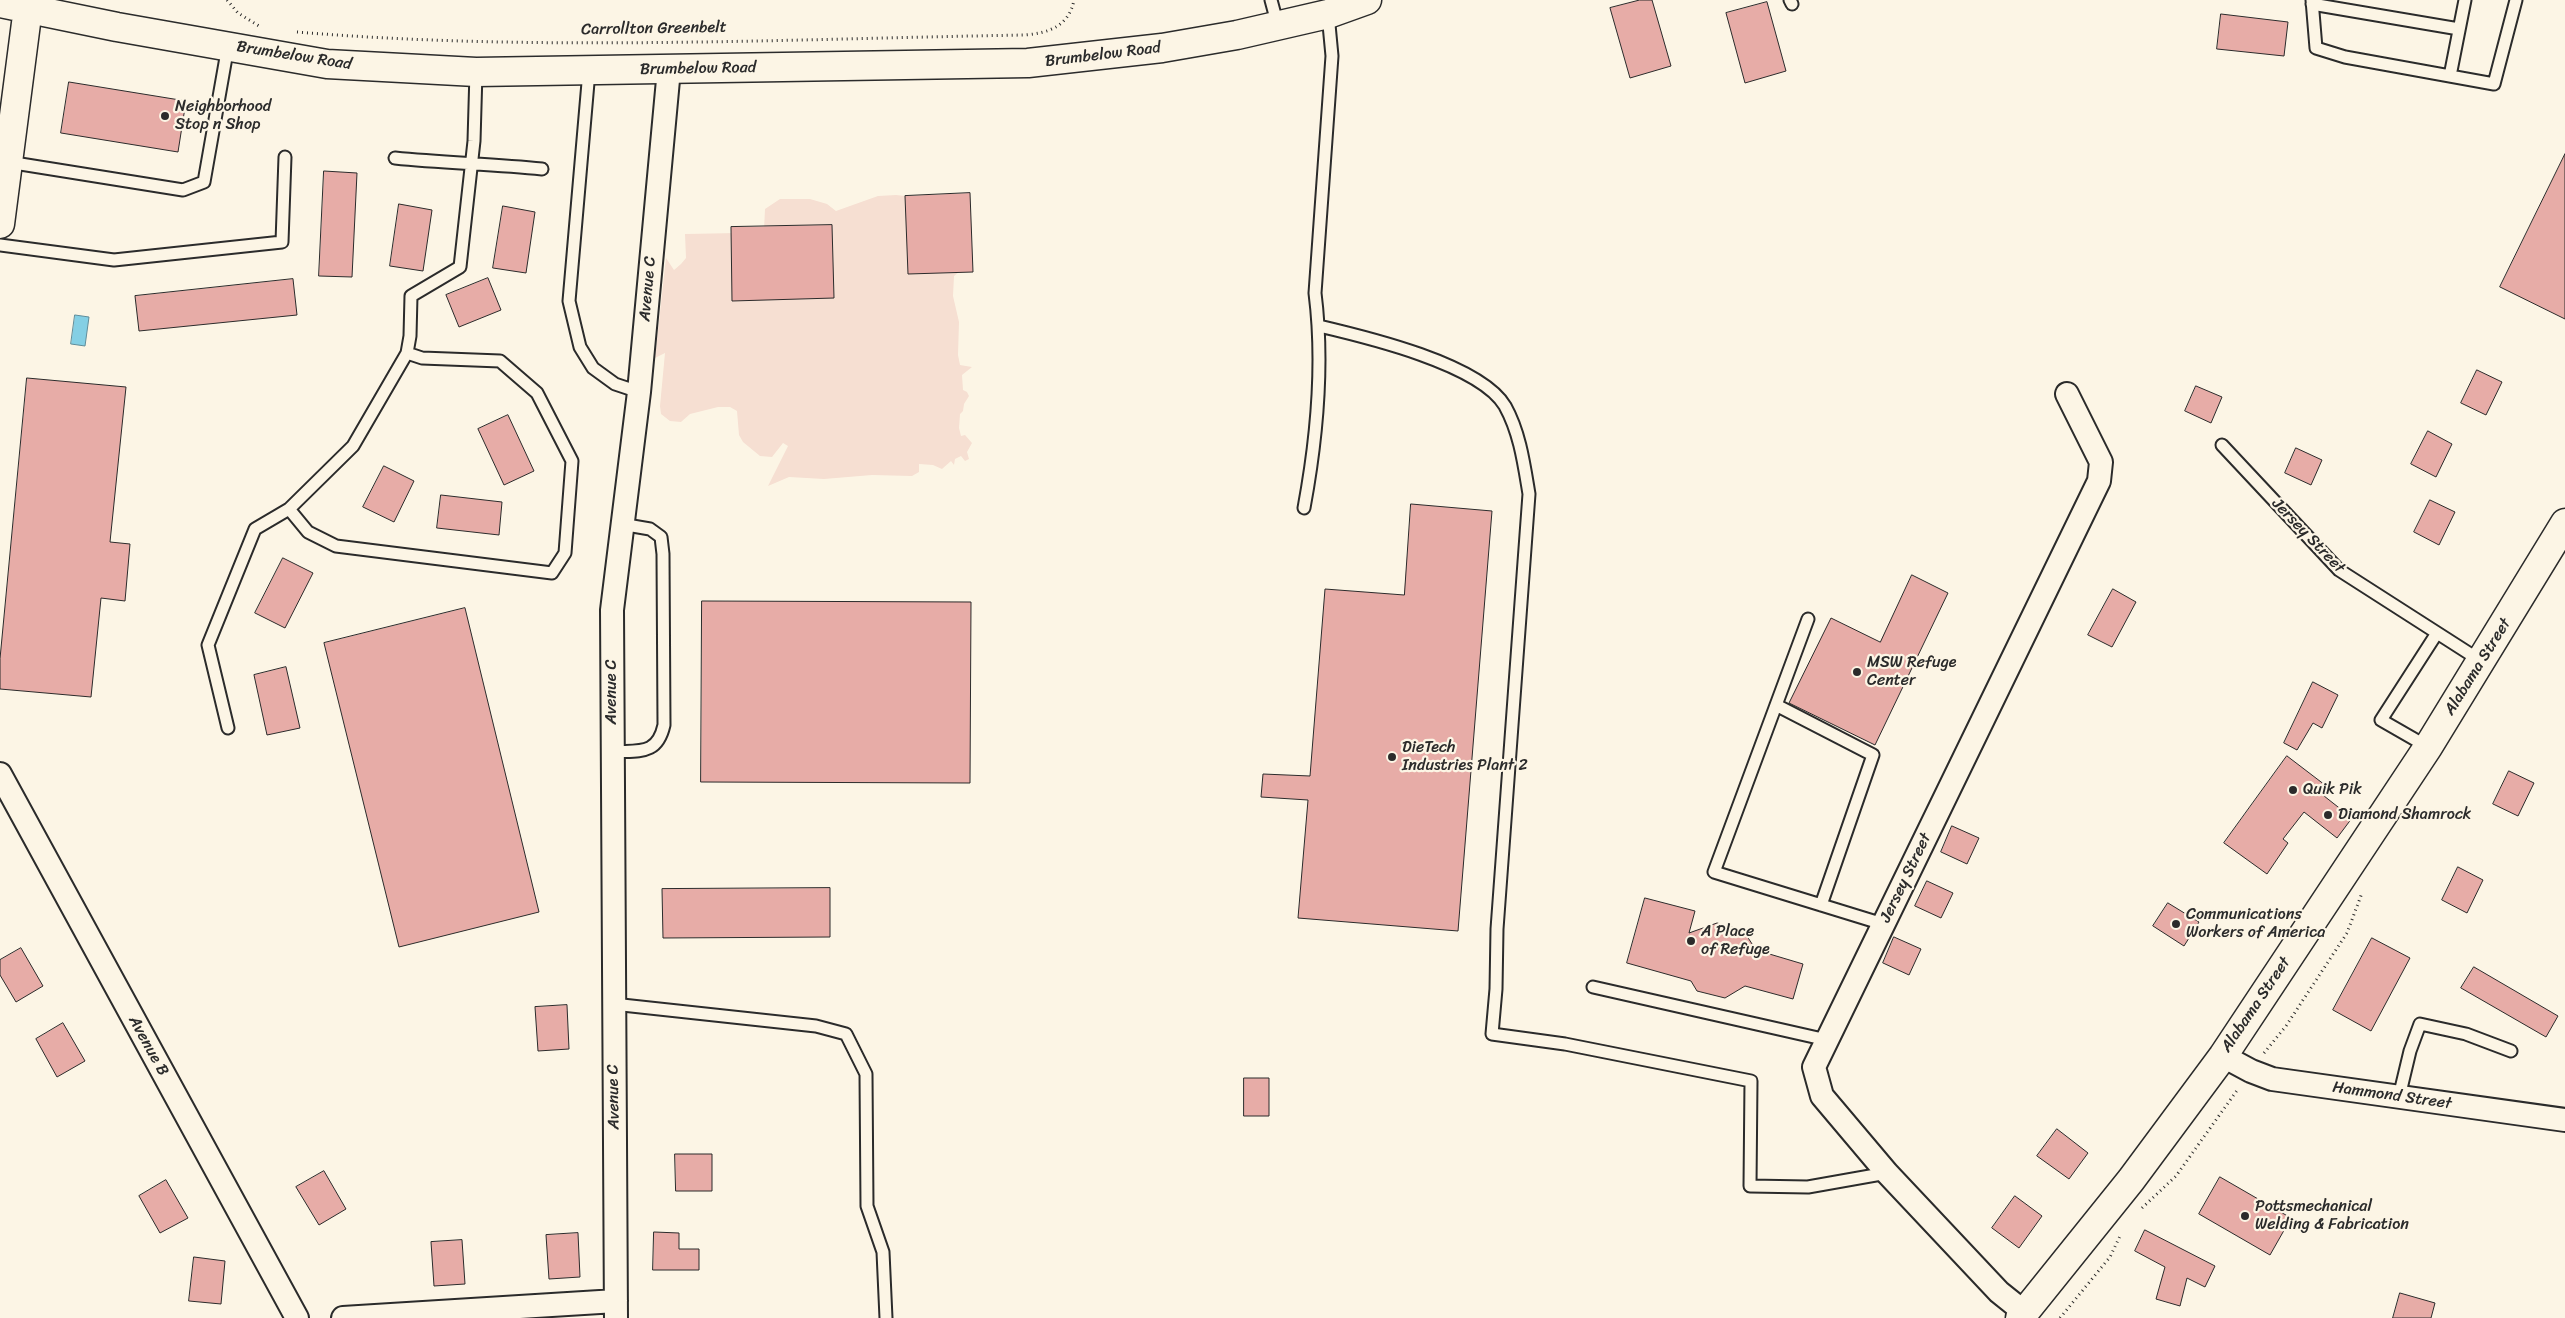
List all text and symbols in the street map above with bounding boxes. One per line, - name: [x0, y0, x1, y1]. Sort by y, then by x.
- street label: Carrollton Greenbelt: [581, 18, 727, 40]
- street label: Brumbelow Road: [235, 37, 353, 75]
- street label: Brumbelow Road: [1044, 38, 1162, 72]
- street label: Brumbelow Road: [640, 58, 756, 80]
- place label: Neighborhood Stop n Shop: [175, 97, 271, 135]
- marker: Neighborhood Stop n Shop: [159, 110, 171, 122]
- street label: Avenue C: [636, 256, 660, 322]
- street label: Jersey Street: [2268, 495, 2348, 577]
- street label: Alabama Street: [2441, 615, 2515, 719]
- place label: MSW Refuge Center: [1867, 653, 1956, 691]
- street label: Avenue C: [602, 659, 622, 725]
- marker: MSW Refuge Center: [1851, 666, 1863, 678]
- place label: DieTech Industries Plant 2: [1402, 738, 1528, 776]
- marker: DieTech Industries Plant 2: [1386, 751, 1398, 763]
- place label: Quik Pik: [2303, 780, 2362, 800]
- marker: Quik Pik: [2287, 784, 2299, 796]
- place label: Diamond Shamrock: [2338, 805, 2471, 825]
- marker: Diamond Shamrock: [2322, 809, 2334, 821]
- street label: Jersey Street: [1876, 830, 1936, 926]
- place label: Communications Workers of America: [2186, 905, 2325, 943]
- marker: Communications Workers of America: [2170, 918, 2182, 930]
- place label: A Place of Refuge: [1701, 922, 1770, 960]
- marker: A Place of Refuge: [1685, 935, 1697, 947]
- street label: Alabama Street: [2217, 954, 2295, 1056]
- street label: Avenue B: [124, 1013, 172, 1079]
- street label: Avenue C: [604, 1064, 624, 1130]
- street label: Hammond Street: [2331, 1078, 2453, 1114]
- place label: Pottsmechanical Welding & Fabrication: [2255, 1197, 2409, 1235]
- marker: Pottsmechanical Welding & Fabrication: [2239, 1210, 2251, 1222]

